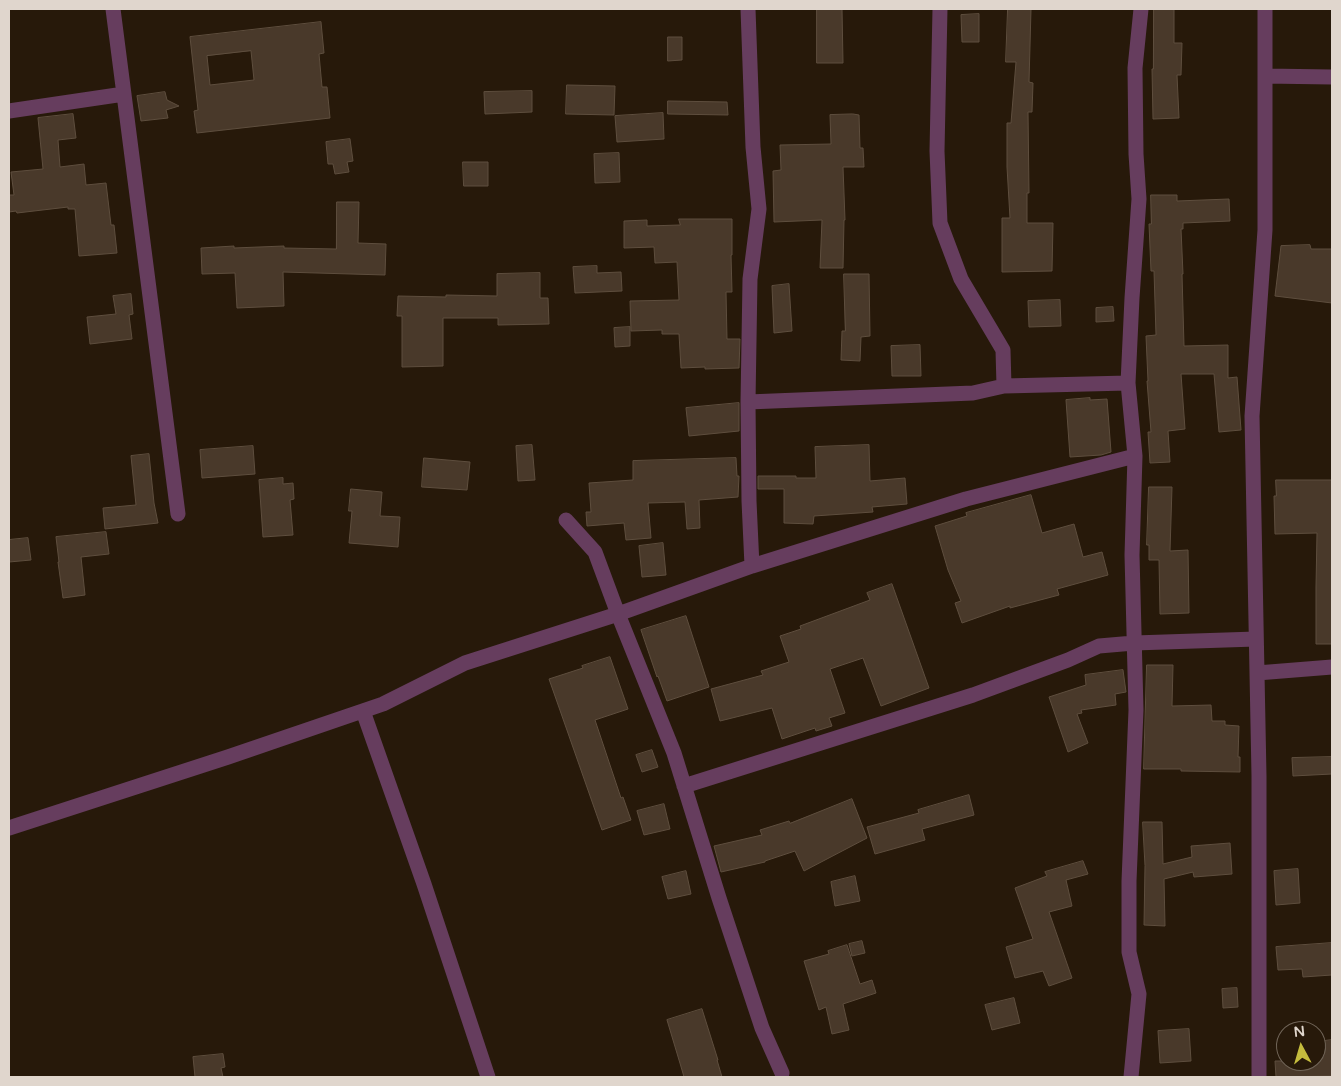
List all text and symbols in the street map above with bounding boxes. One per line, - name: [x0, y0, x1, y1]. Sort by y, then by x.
- north arrow: [1276, 1021, 1326, 1071]
- text: N: [1293, 1023, 1306, 1041]

